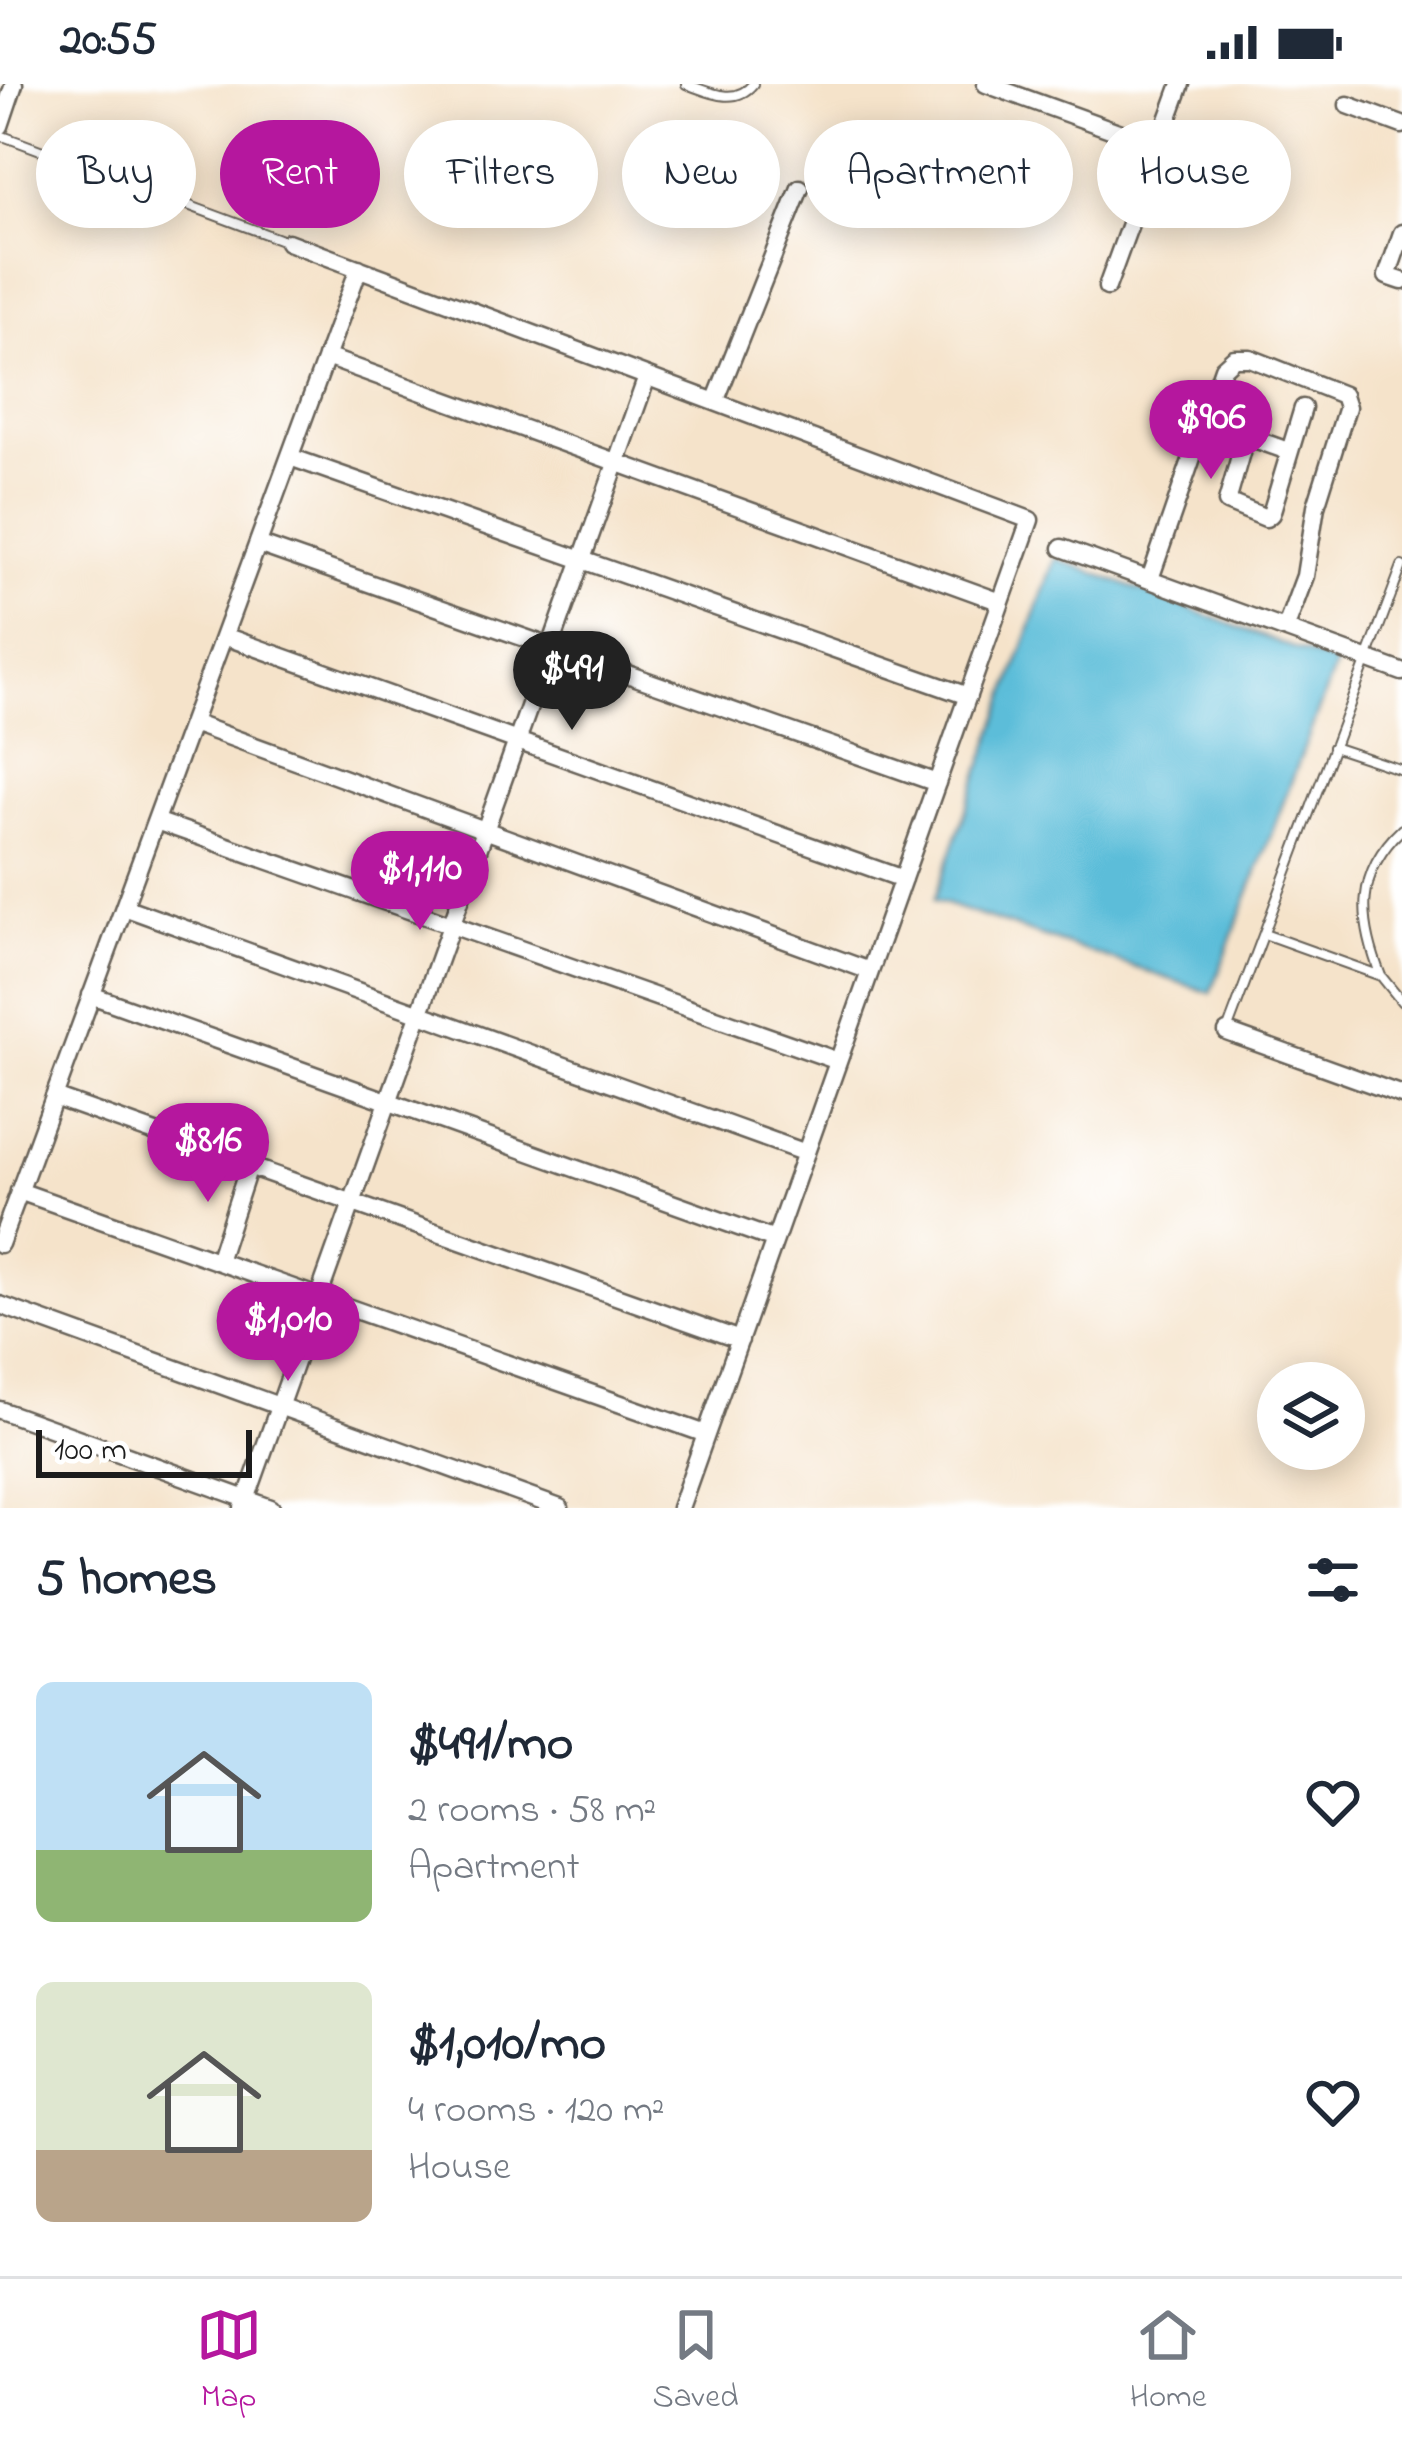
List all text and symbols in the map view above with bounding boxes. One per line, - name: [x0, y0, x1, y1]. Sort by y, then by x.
- text: 20:55: [60, 9, 157, 75]
- chip: Buy: [36, 120, 196, 228]
- chip: Rent: [220, 120, 380, 228]
- chip: Filters: [404, 120, 598, 228]
- chip: New: [622, 120, 780, 228]
- chip: Apartment: [804, 120, 1073, 228]
- chip: House: [1097, 120, 1291, 228]
- pin: $906: [1140, 380, 1282, 482]
- text: $906: [1176, 390, 1246, 447]
- pin: $491: [501, 631, 643, 733]
- text: $491: [540, 641, 604, 698]
- pin: $1,110: [322, 831, 518, 933]
- text: $1,110: [378, 841, 462, 898]
- pin: $816: [137, 1103, 279, 1205]
- text: $816: [174, 1113, 242, 1170]
- pin: $1,010: [190, 1282, 386, 1384]
- text: $1,010: [244, 1292, 332, 1349]
- map controls: [1257, 1362, 1365, 1470]
- button: layers: [1257, 1362, 1365, 1470]
- scale bar: [36, 1424, 252, 1477]
- text: 100 m: [54, 1427, 127, 1475]
- text: 5 homes: [36, 1543, 217, 1618]
- icon: filters: [1300, 1547, 1366, 1613]
- text: $491/mo: [408, 1708, 573, 1783]
- icon: home: [132, 1730, 276, 1874]
- icon: heart: [1300, 1769, 1366, 1835]
- text: 2 rooms · 58 m²: [408, 1783, 656, 1840]
- text: Apartment: [408, 1840, 580, 1897]
- text: $1,010/mo: [408, 2008, 606, 2083]
- icon: home: [132, 2030, 276, 2174]
- icon: heart: [1300, 2069, 1366, 2135]
- text: 4 rooms · 120 m²: [408, 2083, 665, 2140]
- text: House: [408, 2140, 510, 2197]
- tab: Map: [196, 2302, 262, 2422]
- tab: Saved: [653, 2302, 739, 2422]
- tab: Home: [1130, 2302, 1206, 2422]

